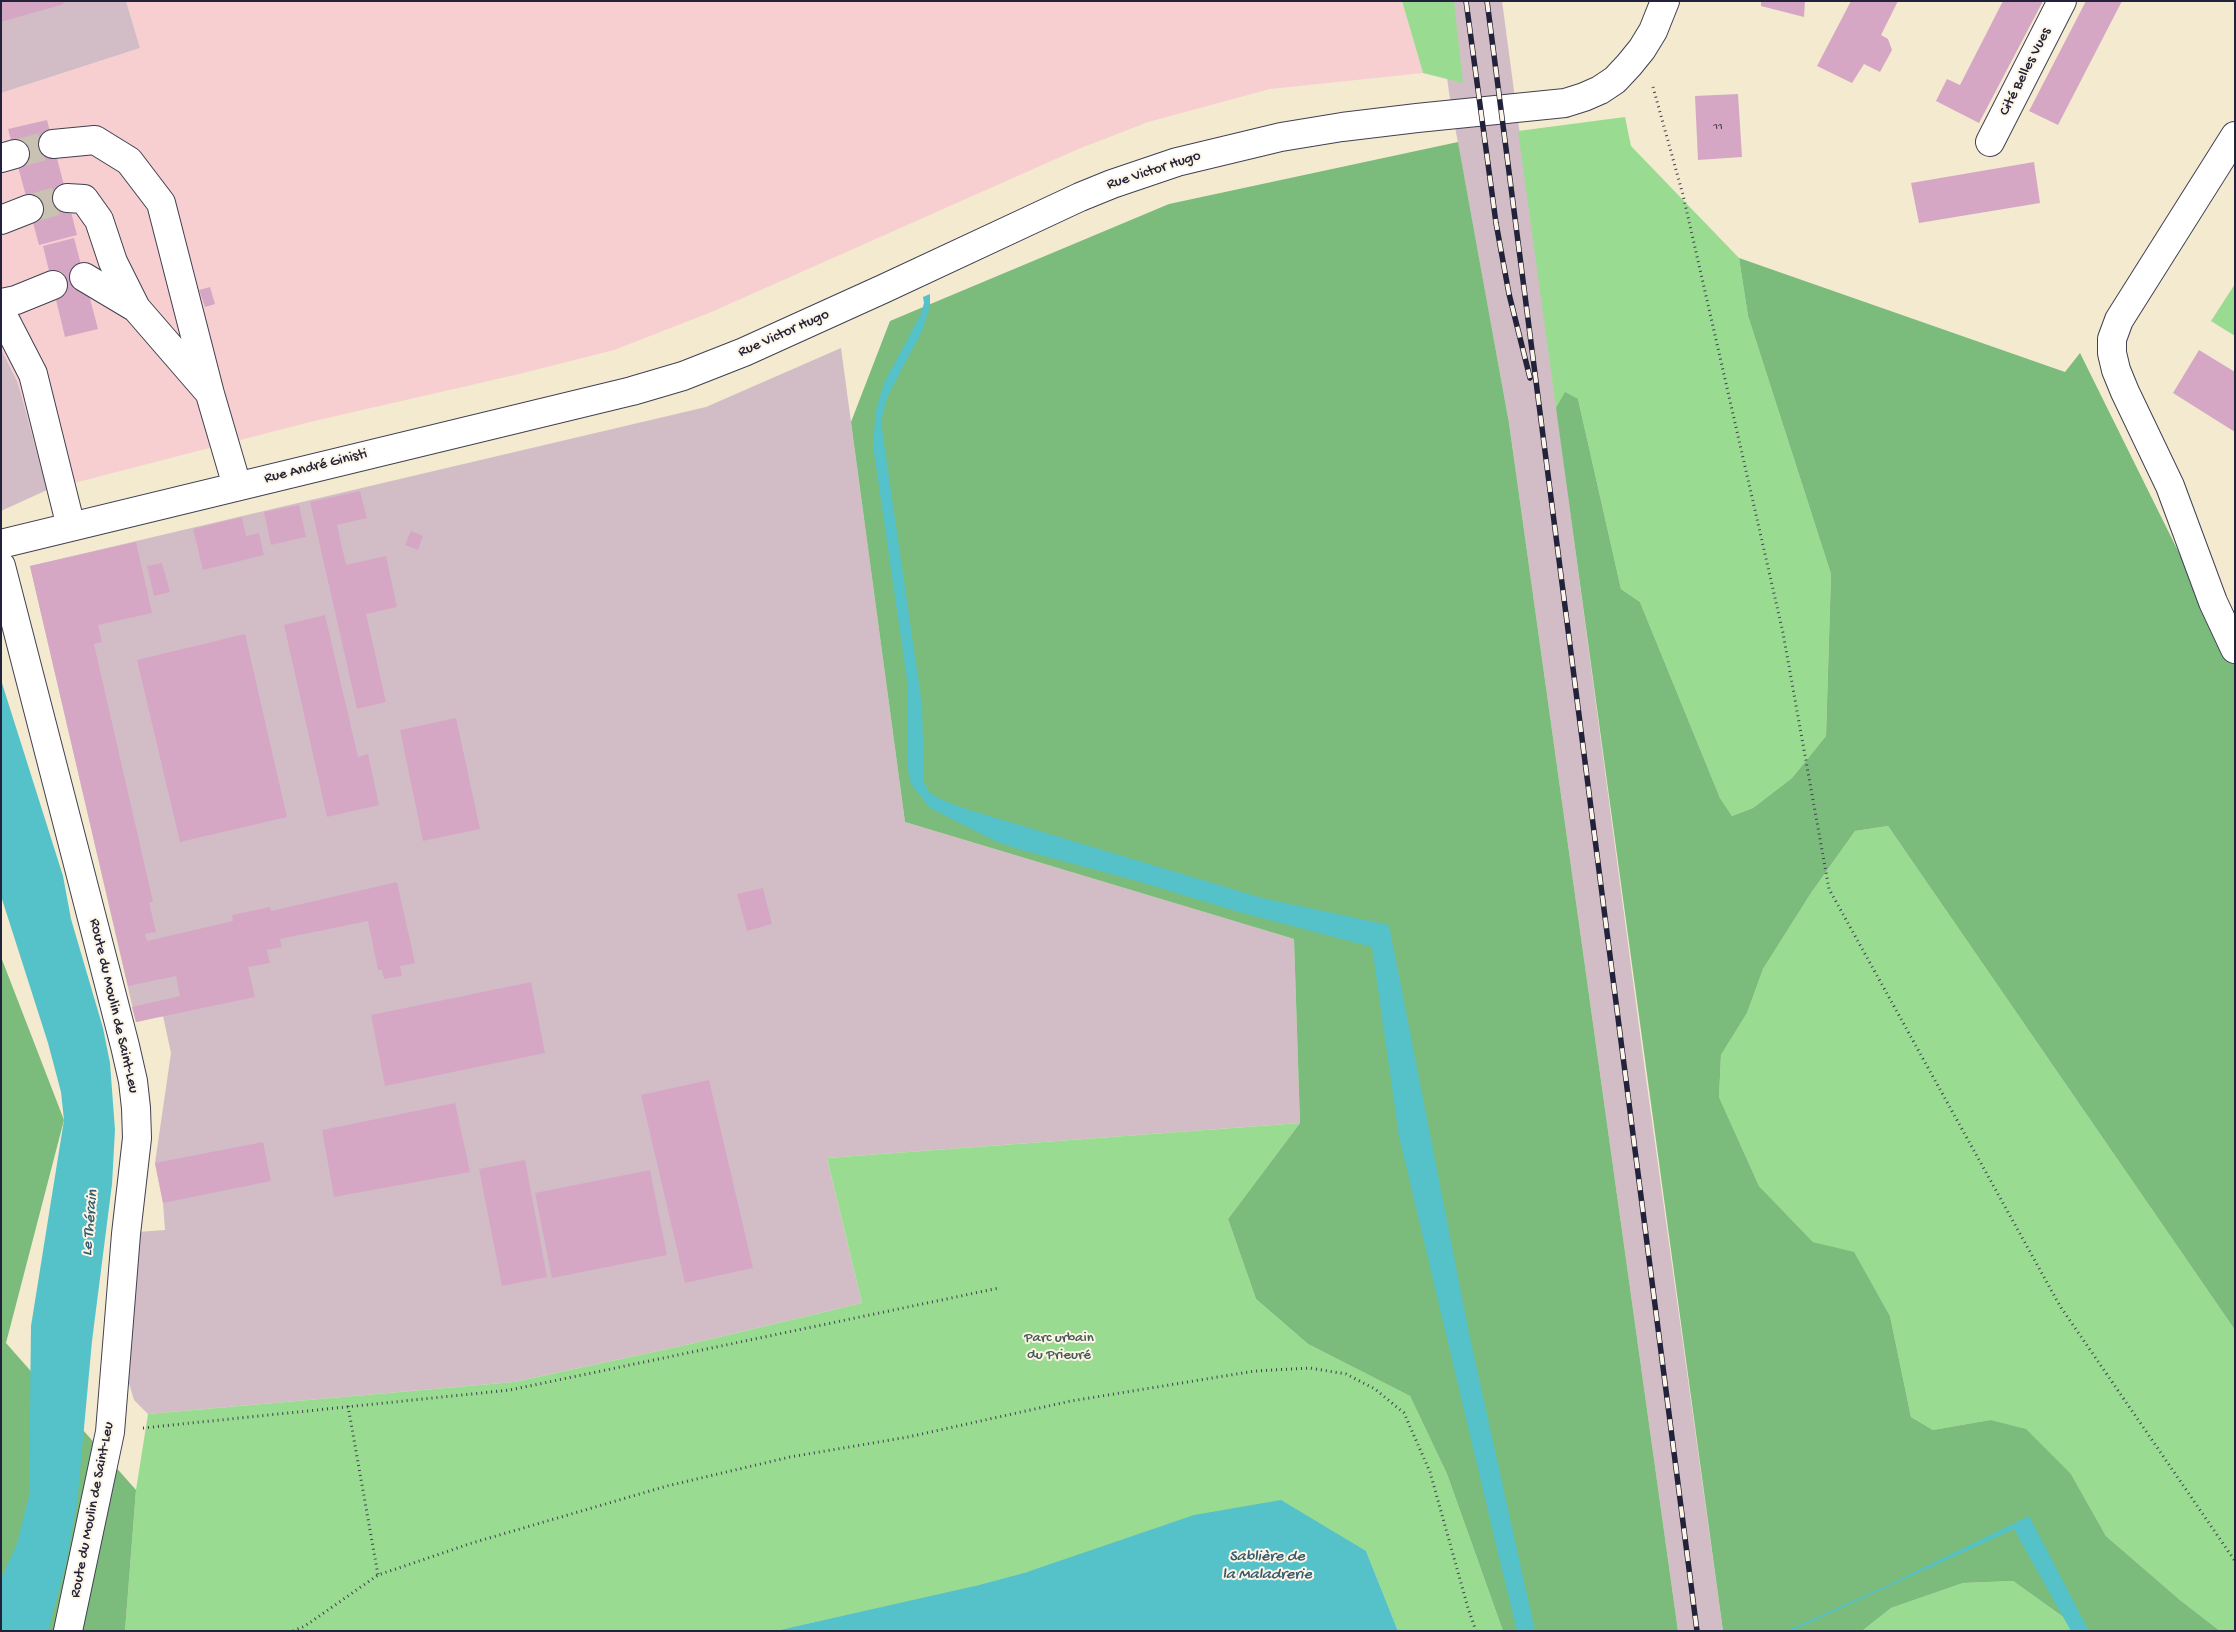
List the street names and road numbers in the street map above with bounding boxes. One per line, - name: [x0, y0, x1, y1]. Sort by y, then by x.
- street label: Cité Belles Vues: [1996, 25, 2056, 119]
- street label: Rue Victor Hugo: [1105, 147, 1203, 195]
- street label: Rue Victor Hugo: [736, 306, 832, 362]
- street label: Rue André Ginisti: [263, 445, 369, 489]
- street label: Route du Moulin de Saint-Leu: [84, 917, 142, 1095]
- street label: Route du Moulin de Saint-Leu: [67, 1421, 119, 1599]

